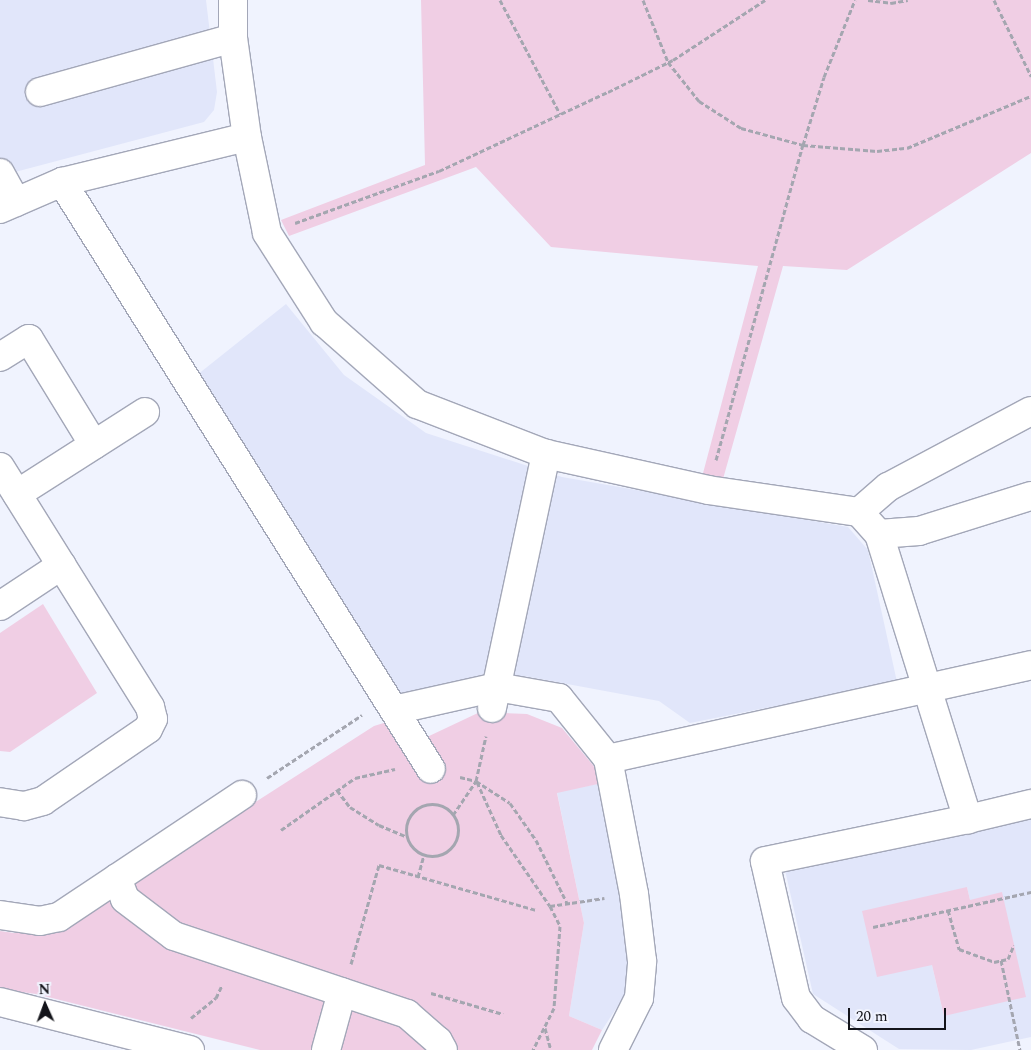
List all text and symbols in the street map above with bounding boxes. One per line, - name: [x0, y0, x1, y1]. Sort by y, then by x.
- text: N: [38, 979, 51, 1000]
- north arrow: [20, 980, 70, 1030]
- scale bar: [851, 998, 948, 1030]
- text: 20 m: [856, 1005, 888, 1028]

